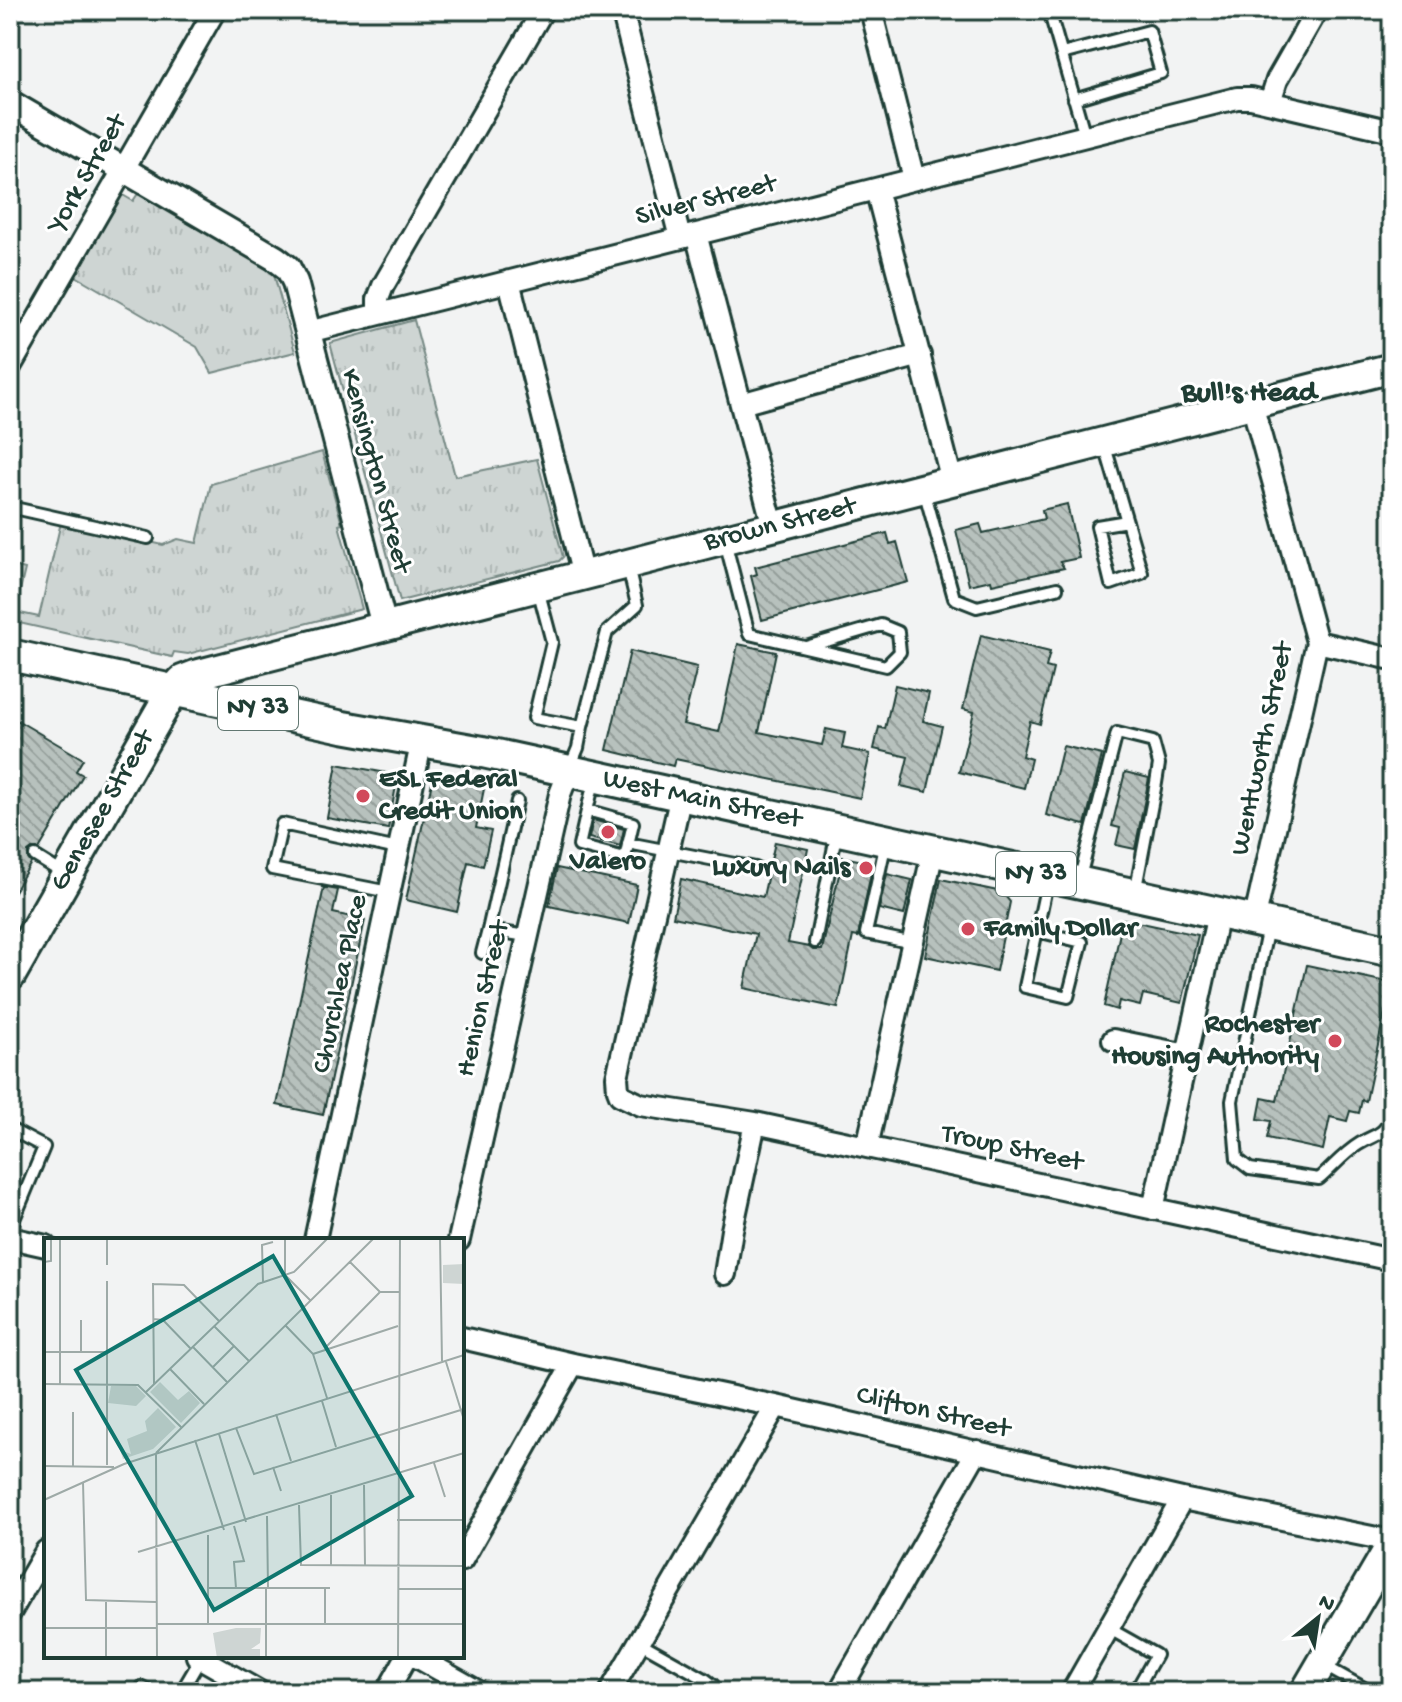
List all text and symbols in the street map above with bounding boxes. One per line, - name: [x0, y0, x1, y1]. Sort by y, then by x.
- street label: York Street: [39, 107, 136, 242]
- street label: Silver Street: [633, 167, 782, 234]
- street label: Kensington Street: [332, 366, 419, 579]
- district label: Bull's Head: [1180, 377, 1320, 412]
- street label: Brown Street: [700, 490, 862, 560]
- street label: Wentworth Street: [1224, 637, 1302, 859]
- road number: NY 33: [218, 686, 298, 730]
- street label: Genesee Street: [44, 722, 164, 897]
- street label: West Main Street: [600, 763, 807, 838]
- place label: ESL Federal Credit Union: [379, 764, 523, 829]
- marker: ESL Federal Credit Union: [354, 787, 372, 805]
- marker: Valero: [599, 823, 617, 841]
- place label: Valero: [568, 846, 647, 879]
- place label: Luxury Nails: [712, 852, 852, 885]
- road number: NY 33: [996, 852, 1076, 896]
- marker: Luxury Nails: [857, 859, 875, 877]
- street label: Churchlea Place: [306, 891, 376, 1076]
- place label: Family Dollar: [983, 913, 1140, 946]
- street label: Henion Street: [450, 915, 519, 1080]
- marker: Family Dollar: [959, 920, 977, 938]
- place label: Rochester Housing Authority: [1111, 1009, 1322, 1074]
- marker: Rochester Housing Authority: [1326, 1032, 1344, 1050]
- street label: Troup Street: [936, 1118, 1088, 1181]
- inset map: [44, 1238, 464, 1658]
- street label: Clifton Street: [853, 1379, 1015, 1447]
- north arrow: [1278, 1578, 1358, 1658]
- text: N: [1313, 1589, 1339, 1619]

